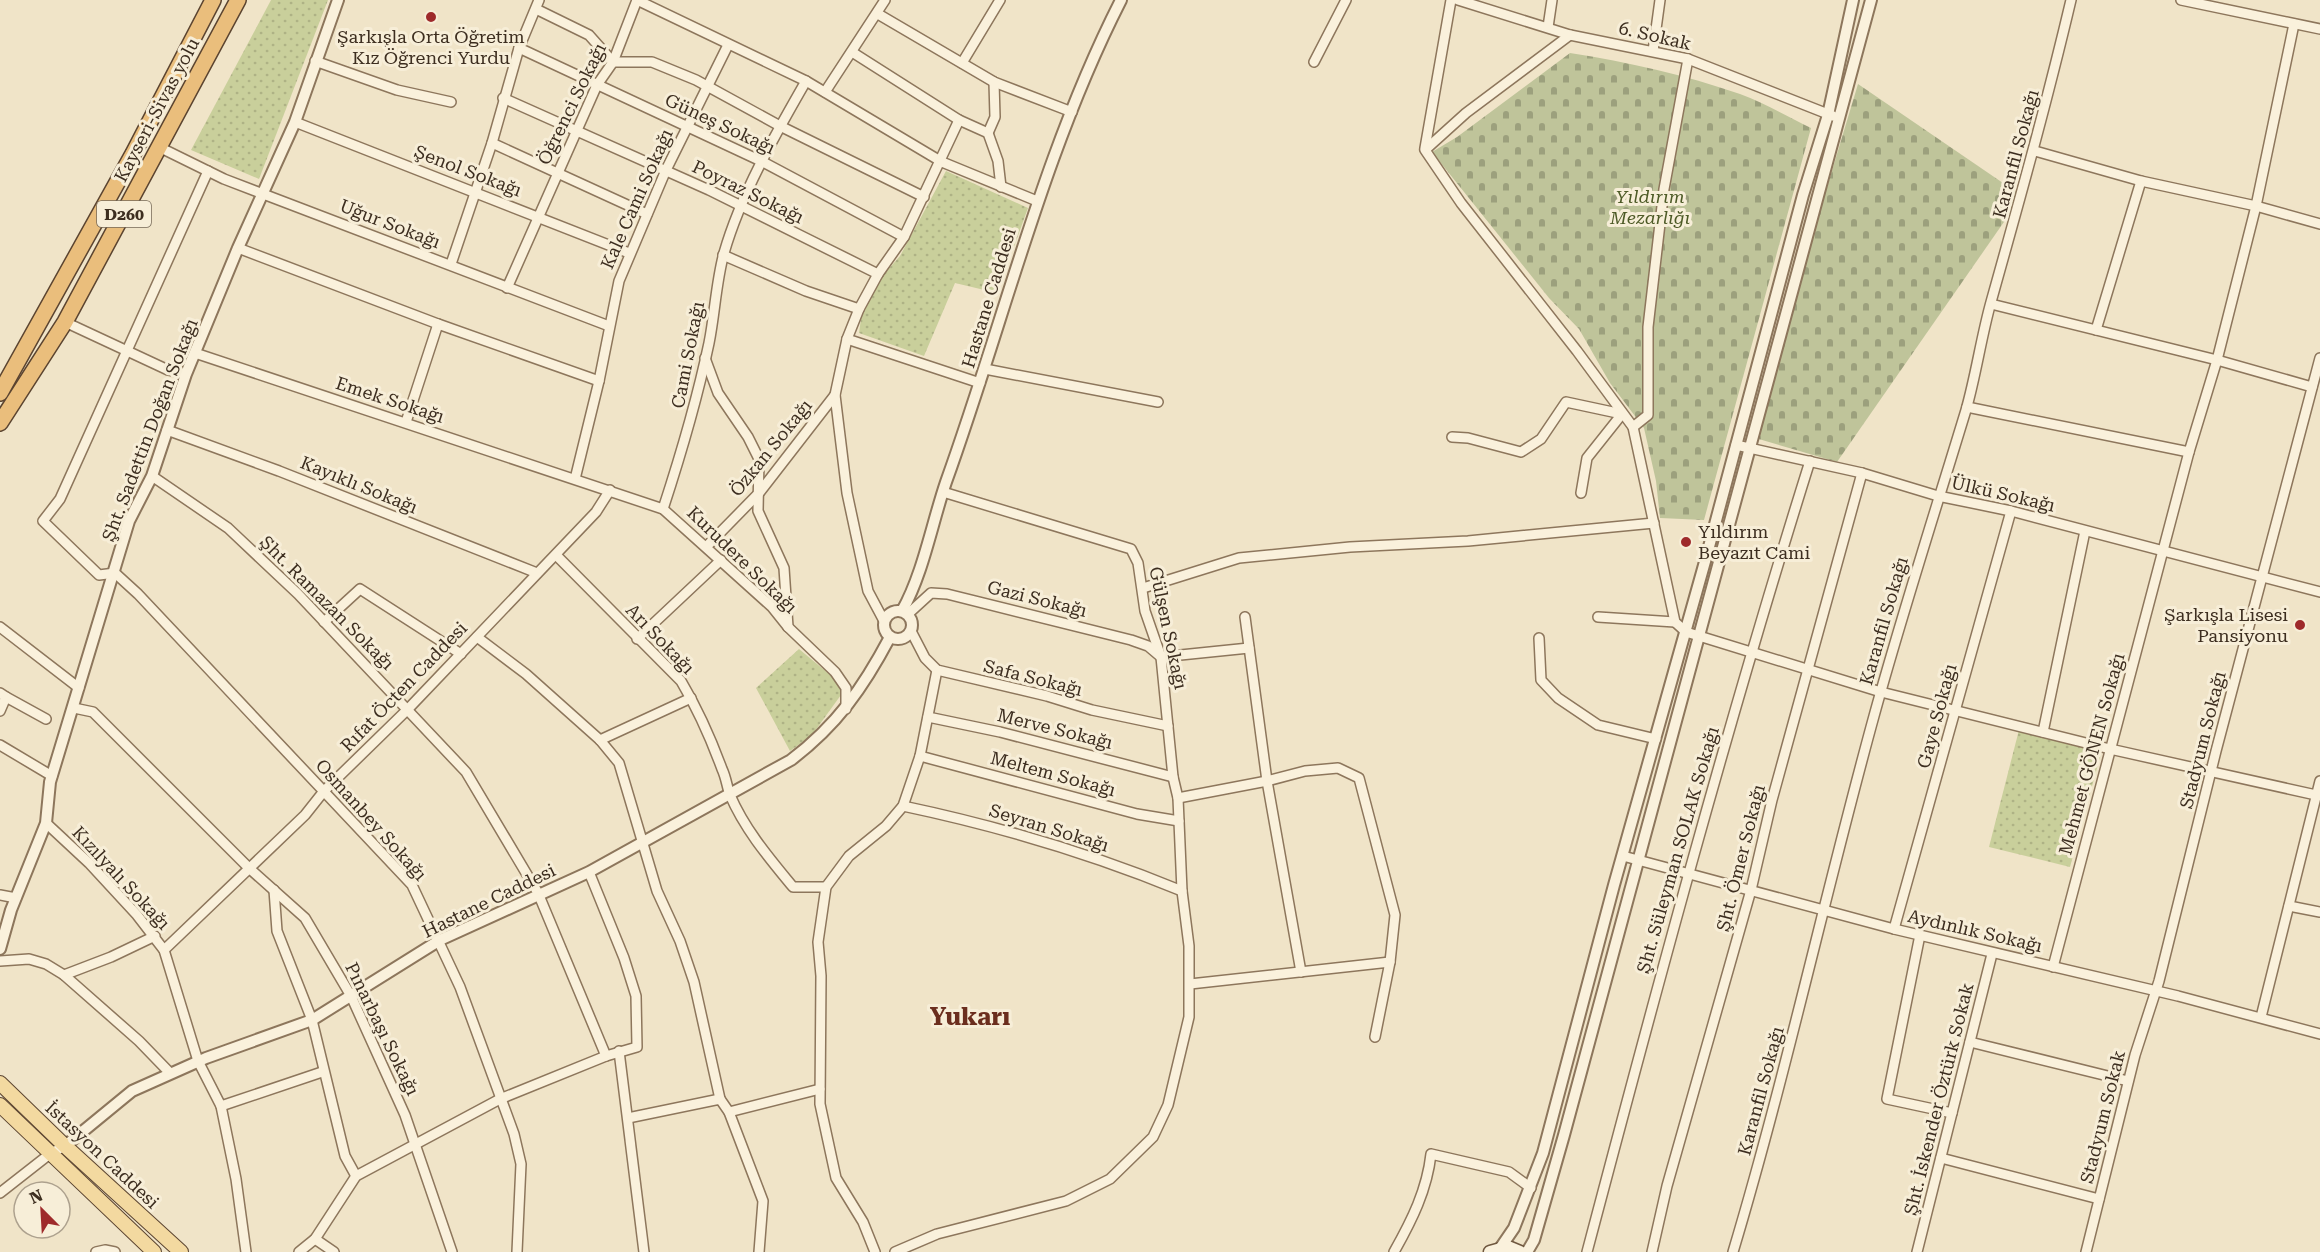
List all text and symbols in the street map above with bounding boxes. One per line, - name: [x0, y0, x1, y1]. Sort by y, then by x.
- marker: Şarkışla Orta Öğretim Kız Öğrenci Yurdu: [424, 10, 438, 24]
- street label: 6. Sokak: [1617, 17, 1693, 54]
- place label: Şarkışla Orta Öğretim Kız Öğrenci Yurdu: [337, 26, 525, 68]
- street label: Kayseri-Sivas yolu: [110, 34, 203, 185]
- street label: Öğrenci Sokağı: [533, 39, 610, 168]
- street label: Karanfil Sokağı: [1988, 87, 2043, 221]
- street label: Güneş Sokağı: [662, 89, 779, 158]
- street label: Kale Cami Sokağı: [596, 125, 677, 272]
- street label: Şenol Sokağı: [412, 140, 525, 201]
- street label: Poyraz Sokağı: [689, 155, 808, 228]
- park label: Yıldırım Mezarlığı: [1609, 186, 1690, 228]
- street label: Uğur Sokağı: [337, 195, 444, 252]
- road number: D260: [97, 201, 151, 227]
- street label: Hastane Caddesi: [957, 225, 1020, 370]
- street label: Cami Sokağı: [667, 299, 708, 410]
- street label: Şht. Sadettin Doğan Sokağı: [97, 315, 202, 544]
- street label: Emek Sokağı: [333, 372, 447, 427]
- street label: Özkan Sokağı: [725, 395, 816, 500]
- street label: Kayıklı Sokağı: [298, 452, 421, 518]
- street label: Ülkü Sokağı: [1949, 471, 2057, 516]
- street label: Kurudere Sokağı: [683, 502, 802, 618]
- place label: Yıldırım Beyazıt Cami: [1698, 521, 1810, 563]
- street label: Şht. Ramazan Sokağı: [256, 531, 399, 674]
- marker: Yıldırım Beyazıt Cami: [1679, 535, 1693, 549]
- street label: Karanfil Sokağı: [1855, 554, 1912, 687]
- street label: Gülşen Sokağı: [1145, 565, 1192, 691]
- street label: Gazi Sokağı: [985, 576, 1089, 621]
- street label: Arı Sokağı: [622, 599, 699, 678]
- place label: Şarkışla Lisesi Pansiyonu: [2164, 604, 2288, 646]
- street label: Rıfat Öcten Caddesi: [336, 617, 471, 756]
- marker: Şarkışla Lisesi Pansiyonu: [2293, 618, 2307, 632]
- street label: Mehmet GÖNEN Sokağı: [2054, 650, 2129, 857]
- street label: Safa Sokağı: [981, 655, 1085, 700]
- street label: Gaye Sokağı: [1912, 661, 1961, 770]
- street label: Stadyum Sokağı: [2175, 669, 2230, 811]
- street label: Merve Sokağı: [995, 704, 1115, 753]
- street label: Şht. Süleyman SOLAK Sokağı: [1632, 724, 1723, 976]
- street label: Meltem Sokağı: [988, 747, 1118, 800]
- street label: Osmanbey Sokağı: [311, 755, 432, 885]
- street label: Şht. Ömer Sokağı: [1712, 782, 1769, 934]
- street label: Seyran Sokağı: [987, 799, 1112, 856]
- street label: Kızılyalı Sokağı: [68, 822, 175, 934]
- street label: Hastane Caddesi: [419, 859, 559, 942]
- street label: Aydınlık Sokağı: [1906, 905, 2045, 956]
- street label: Pınarbaşı Sokağı: [341, 959, 424, 1099]
- street label: Şht. İskender Öztürk Sokak: [1899, 980, 1978, 1217]
- district label: Yukarı: [930, 1003, 1010, 1031]
- street label: Karanfil Sokağı: [1733, 1024, 1788, 1158]
- street label: Stadyum Sokak: [2076, 1048, 2129, 1186]
- street label: İstasyon Caddesi: [41, 1097, 164, 1213]
- north arrow: [12, 1180, 72, 1240]
- text: N: [27, 1186, 46, 1208]

